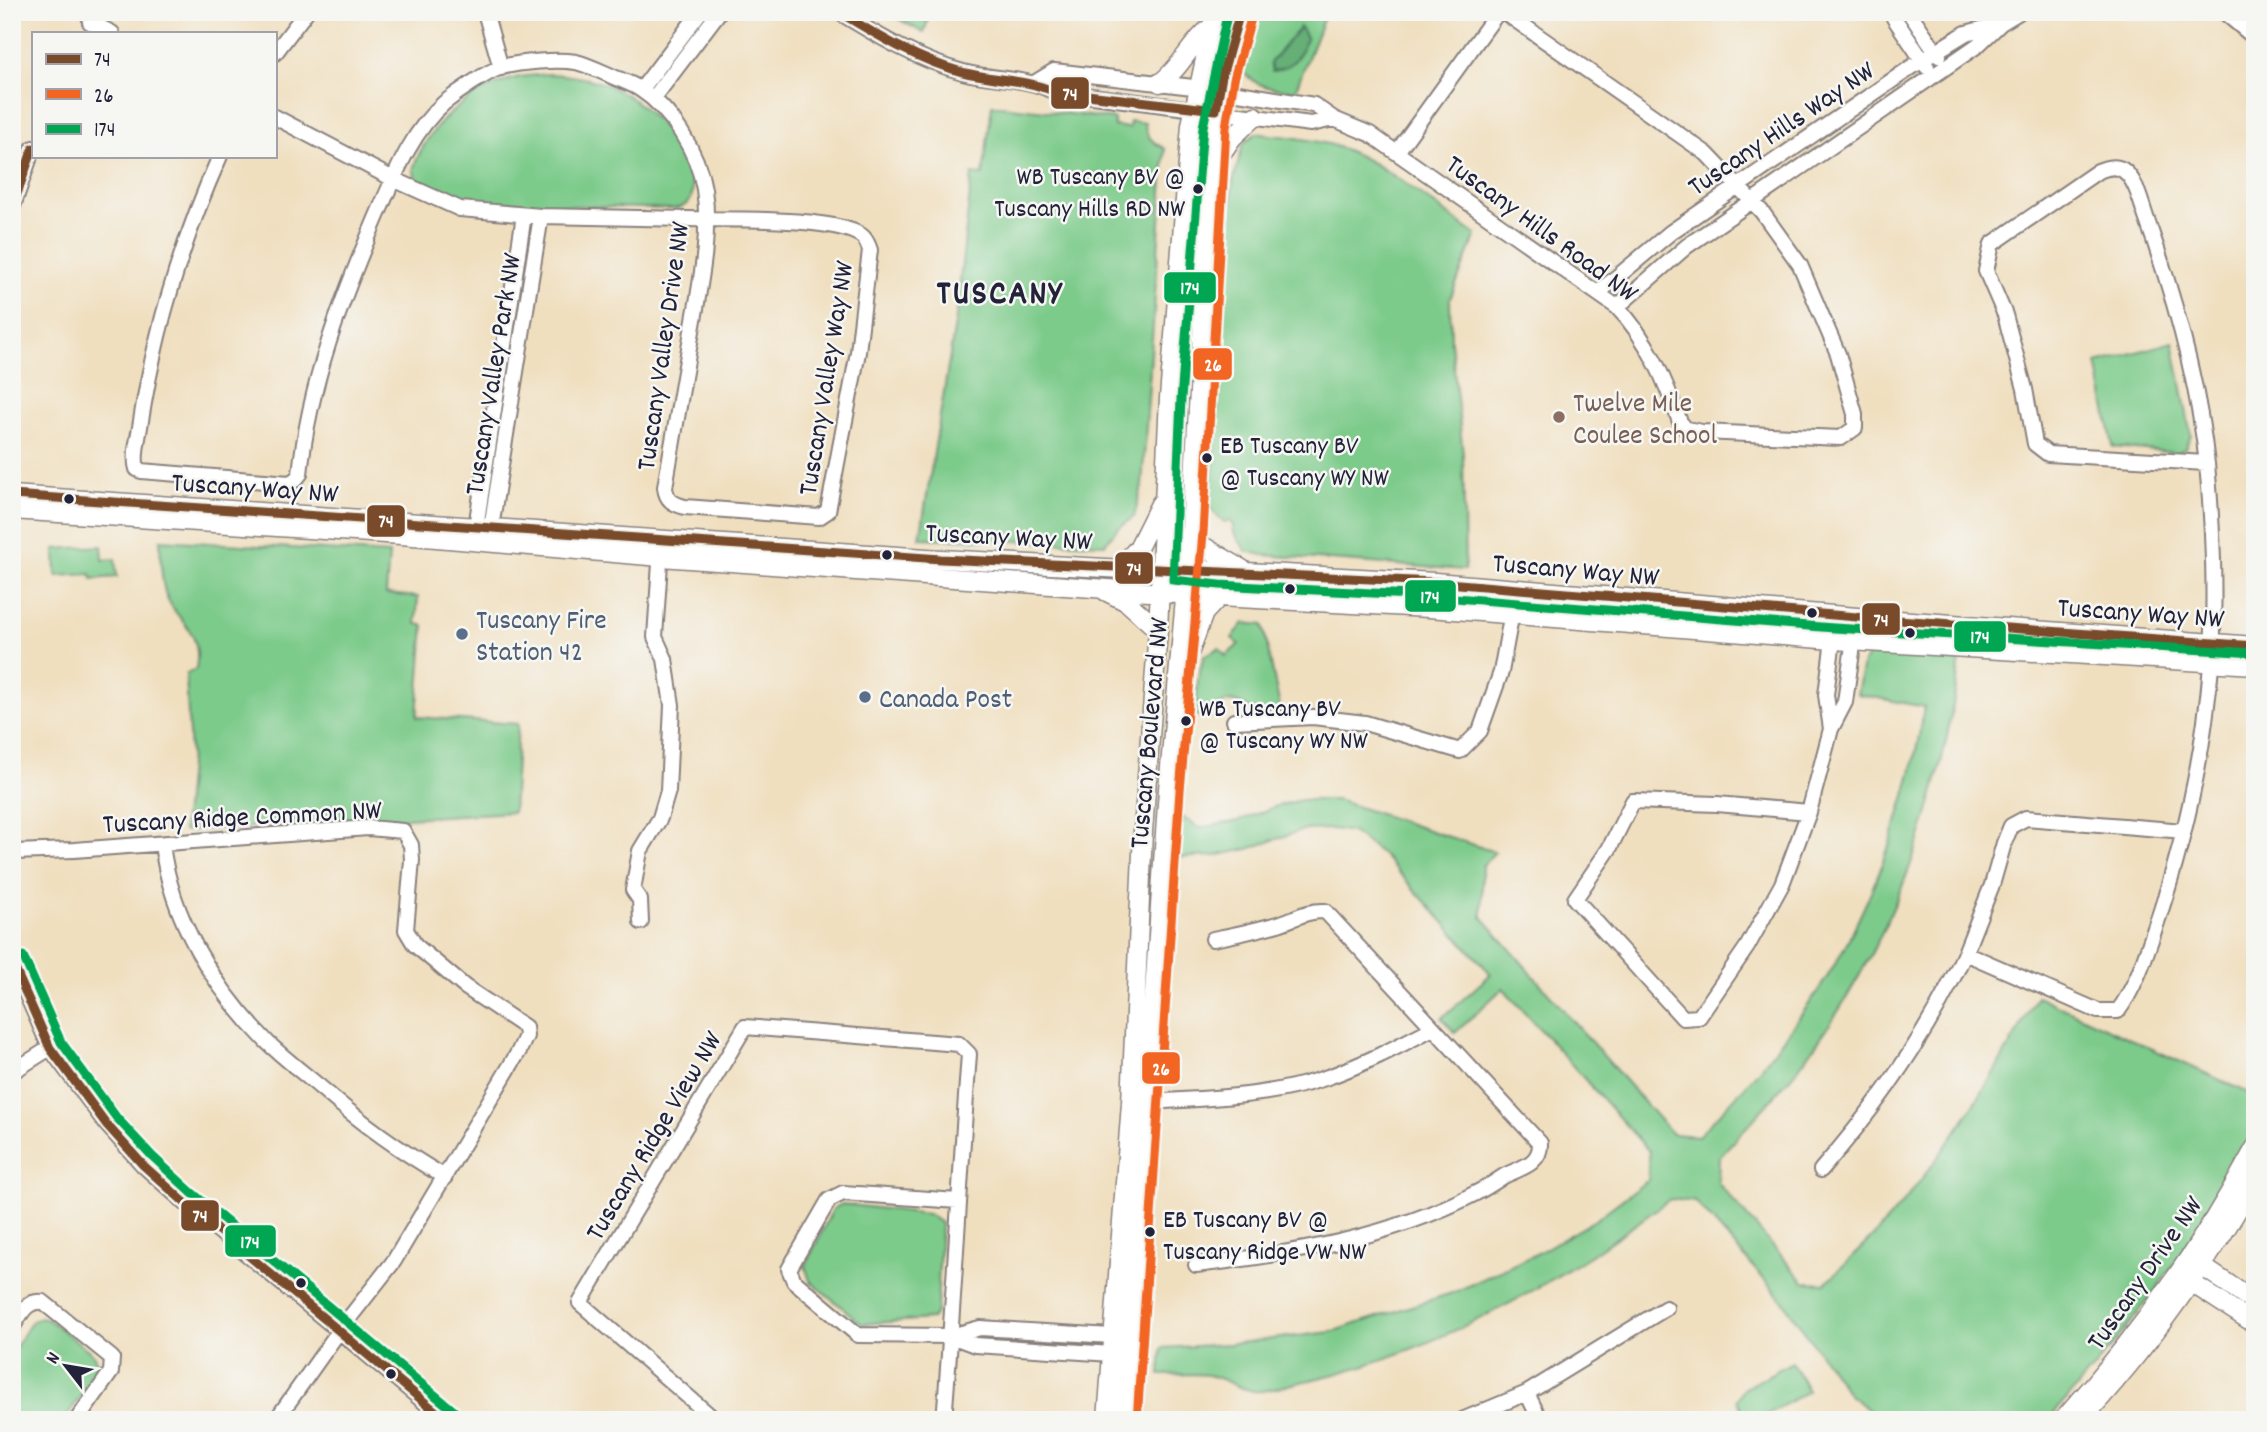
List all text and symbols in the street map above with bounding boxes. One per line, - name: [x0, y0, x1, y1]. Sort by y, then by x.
- legend: [32, 32, 276, 158]
- text: 74: [94, 47, 111, 77]
- street label: Tuscany Hills Way NW: [1681, 53, 1885, 209]
- line badge: 74: [1050, 76, 1090, 110]
- text: 26: [94, 83, 113, 113]
- text: 74: [1062, 83, 1078, 110]
- text: 174: [94, 117, 115, 147]
- street label: Tuscany Hills Road NW: [1435, 147, 1646, 315]
- place label: WB Tuscany BV @ Tuscany Hills RD NW: [994, 160, 1185, 229]
- marker: WB Tuscany BV @ Tuscany Hills RD NW: [1191, 182, 1205, 196]
- street label: Tuscany Valley Drive NW: [629, 219, 703, 473]
- street label: Tuscany Valley Park NW: [457, 250, 535, 498]
- street label: Tuscany Valley Way NW: [791, 258, 867, 499]
- district label: TUSCANY: [937, 271, 1064, 321]
- line badge: 174: [1163, 271, 1217, 304]
- text: 174: [1180, 277, 1200, 304]
- line badge: 26: [1192, 347, 1233, 381]
- text: 26: [1204, 354, 1222, 381]
- place label: Twelve Mile Coulee School: [1573, 386, 1717, 458]
- marker: Twelve Mile Coulee School: [1551, 409, 1567, 425]
- place label: EB Tuscany BV @ Tuscany WY NW: [1220, 429, 1389, 498]
- marker: EB Tuscany BV @ Tuscany WY NW: [1200, 451, 1214, 465]
- street label: Tuscany Way NW: [170, 465, 340, 517]
- unlabelled marker: [62, 492, 76, 506]
- line badge: 74: [366, 504, 406, 538]
- text: 74: [378, 510, 394, 537]
- street label: Tuscany Way NW: [924, 516, 1094, 564]
- street label: Tuscany Way NW: [1491, 546, 1661, 600]
- unlabelled marker: [880, 548, 894, 562]
- line badge: 74: [1114, 551, 1154, 585]
- text: 74: [1126, 558, 1142, 585]
- line badge: 174: [1404, 579, 1457, 613]
- unlabelled marker: [1283, 582, 1297, 596]
- text: 174: [1420, 586, 1440, 613]
- street label: Tuscany Way NW: [2056, 590, 2226, 642]
- line badge: 74: [1861, 602, 1901, 636]
- place label: Tuscany Fire Station 42: [476, 603, 606, 675]
- unlabelled marker: [1805, 606, 1819, 620]
- text: 74: [1873, 609, 1889, 636]
- street label: Tuscany Boulevard NW: [1122, 615, 1182, 851]
- line badge: 174: [1953, 620, 2007, 653]
- marker: Tuscany Fire Station 42: [454, 626, 470, 642]
- unlabelled marker: [1903, 626, 1917, 640]
- text: 174: [1970, 626, 1990, 653]
- place label: Canada Post: [879, 682, 1012, 722]
- marker: Canada Post: [857, 689, 873, 705]
- place label: WB Tuscany BV @ Tuscany WY NW: [1199, 692, 1368, 761]
- marker: WB Tuscany BV @ Tuscany WY NW: [1179, 714, 1193, 728]
- street label: Tuscany Ridge Common NW: [102, 793, 384, 847]
- street label: Tuscany Ridge View NW: [578, 1024, 735, 1250]
- line badge: 26: [1141, 1051, 1181, 1085]
- text: 26: [1152, 1058, 1170, 1085]
- street label: Tuscany Drive NW: [2079, 1189, 2216, 1360]
- line badge: 74: [180, 1199, 220, 1232]
- place label: EB Tuscany BV @ Tuscany Ridge VW NW: [1163, 1203, 1366, 1272]
- text: 74: [192, 1205, 208, 1232]
- line badge: 174: [224, 1224, 277, 1258]
- marker: EB Tuscany BV @ Tuscany Ridge VW NW: [1143, 1225, 1157, 1239]
- text: 174: [240, 1231, 260, 1258]
- unlabelled marker: [294, 1276, 308, 1290]
- north arrow: [32, 1330, 102, 1400]
- text: N: [40, 1348, 68, 1370]
- unlabelled marker: [384, 1367, 398, 1381]

